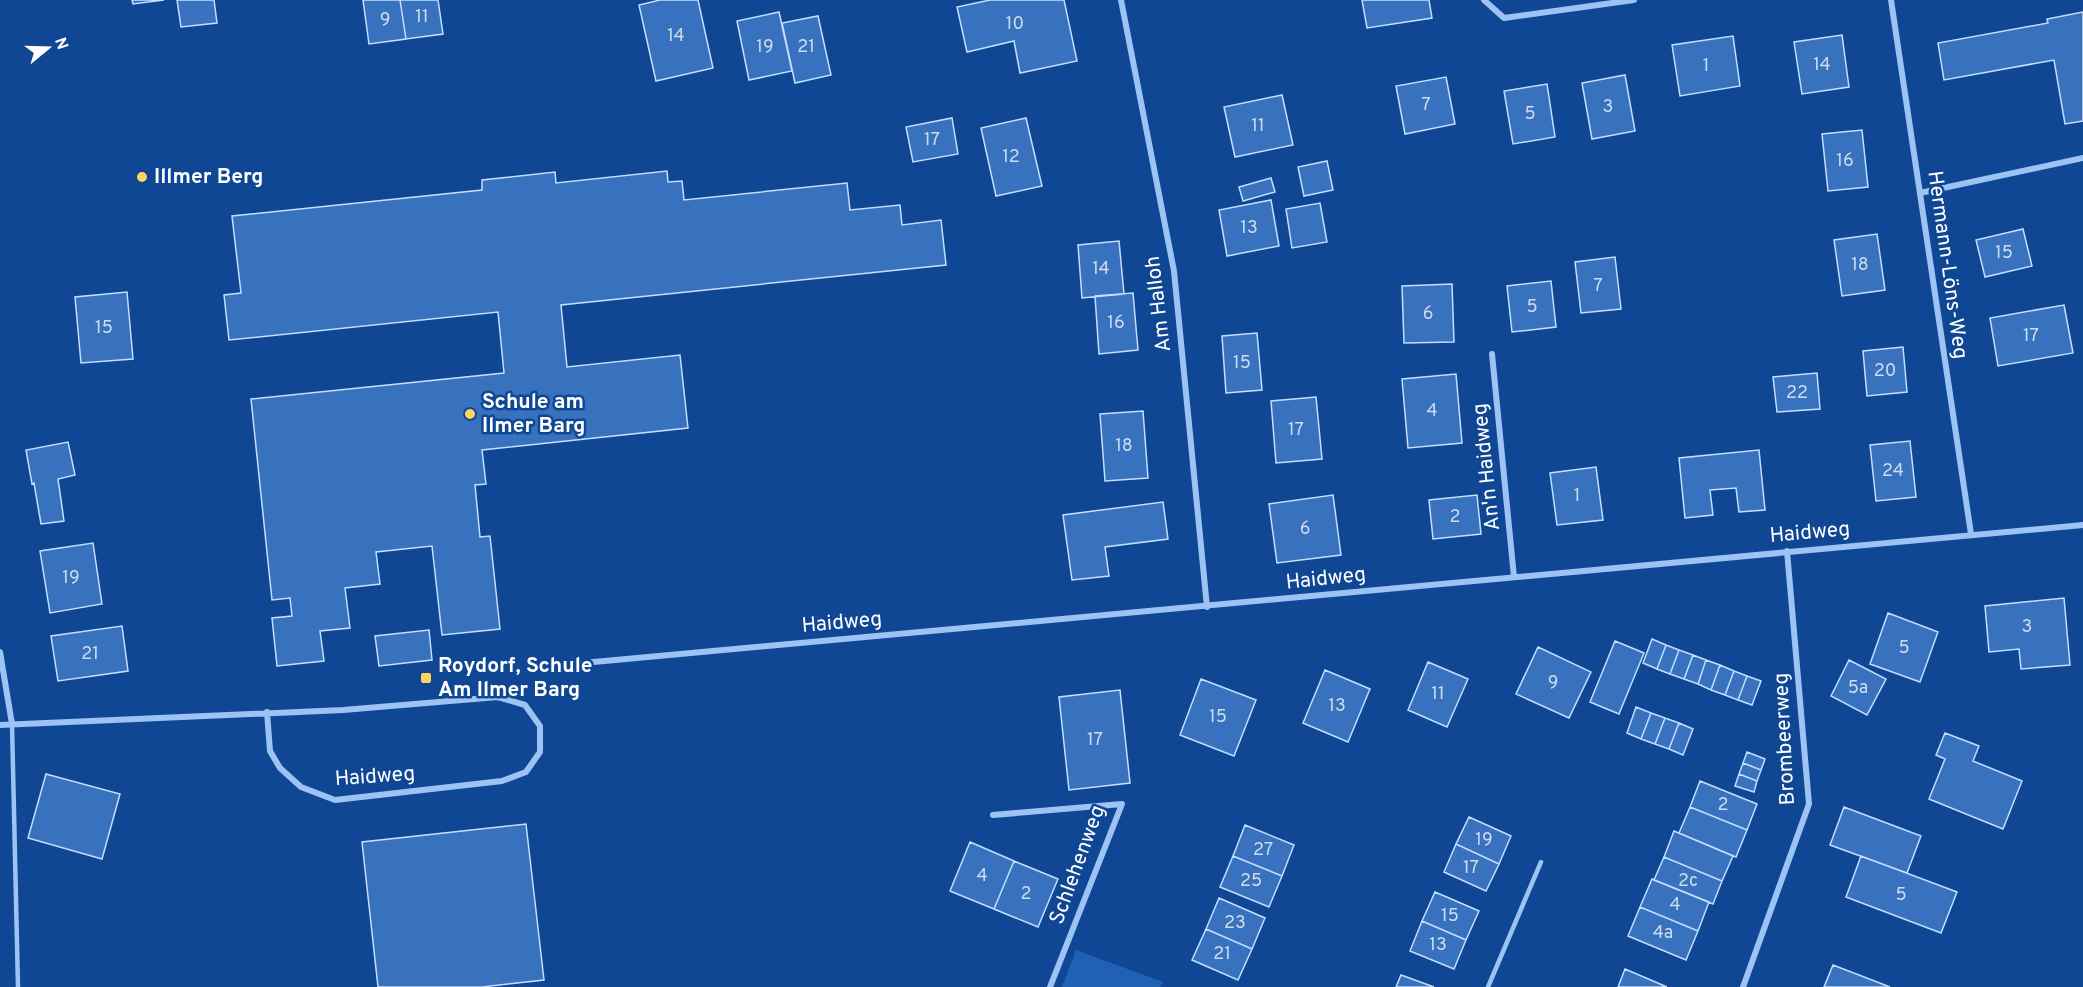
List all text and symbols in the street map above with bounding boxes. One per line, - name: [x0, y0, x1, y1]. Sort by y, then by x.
- house number: 11: [415, 6, 429, 29]
- house number: 9: [380, 9, 390, 32]
- house number: 10: [1006, 13, 1024, 36]
- north arrow: [18, 18, 78, 78]
- house number: 14: [667, 25, 685, 48]
- text: N: [49, 35, 72, 52]
- house number: 19: [756, 36, 774, 59]
- house number: 21: [797, 36, 815, 59]
- house number: 14: [1813, 54, 1831, 77]
- house number: 1: [1703, 55, 1709, 78]
- house number: 7: [1421, 94, 1431, 117]
- house number: 3: [1603, 96, 1613, 119]
- house number: 5: [1524, 103, 1536, 126]
- house number: 11: [1251, 115, 1265, 138]
- house number: 17: [924, 129, 940, 152]
- house number: 12: [1002, 146, 1020, 169]
- house number: 16: [1836, 150, 1854, 173]
- place label: Illmer Berg: [154, 164, 263, 191]
- street label: Hermann-Löns-Weg: [1920, 169, 1974, 361]
- marker: Illmer Berg: [135, 170, 149, 184]
- house number: 13: [1240, 217, 1258, 240]
- house number: 15: [1995, 242, 2013, 265]
- street label: Am Halloh: [1140, 254, 1178, 354]
- house number: 18: [1851, 254, 1869, 277]
- house number: 14: [1092, 258, 1110, 281]
- house number: 7: [1593, 275, 1603, 298]
- house number: 5: [1526, 296, 1538, 319]
- house number: 6: [1423, 303, 1433, 326]
- house number: 16: [1107, 312, 1125, 335]
- house number: 15: [95, 317, 113, 340]
- house number: 17: [2023, 325, 2039, 348]
- house number: 15: [1233, 352, 1251, 375]
- house number: 20: [1874, 360, 1896, 383]
- house number: 22: [1786, 382, 1808, 405]
- place label: Schule am Ilmer Barg: [482, 389, 585, 440]
- house number: 4: [1426, 400, 1438, 423]
- street label: An'n Haidweg: [1467, 402, 1507, 532]
- marker: Schule am Ilmer Barg: [463, 407, 477, 421]
- house number: 17: [1288, 419, 1304, 442]
- house number: 18: [1115, 435, 1133, 458]
- house number: 24: [1882, 460, 1904, 483]
- house number: 1: [1574, 485, 1580, 508]
- house number: 2: [1449, 506, 1461, 529]
- street label: Haidweg: [1769, 516, 1851, 550]
- house number: 6: [1300, 518, 1310, 541]
- street label: Haidweg: [1285, 561, 1367, 597]
- house number: 19: [62, 567, 80, 590]
- street label: Haidweg: [801, 606, 883, 640]
- house number: 3: [2022, 616, 2032, 639]
- house number: 5: [1898, 637, 1910, 660]
- house number: 21: [81, 643, 99, 666]
- place label: Roydorf, Schule Am Ilmer Barg: [438, 653, 593, 704]
- marker: Roydorf, Schule Am Ilmer Barg: [419, 671, 433, 685]
- house number: 9: [1548, 672, 1558, 695]
- street label: Brombeerweg: [1768, 672, 1802, 806]
- house number: 5a: [1848, 677, 1868, 700]
- house number: 11: [1431, 683, 1445, 706]
- house number: 13: [1328, 695, 1346, 718]
- house number: 15: [1209, 706, 1227, 729]
- house number: 17: [1087, 729, 1103, 752]
- street label: Haidweg: [334, 761, 416, 793]
- house number: 2: [1717, 794, 1729, 817]
- street label: Schlehenweg: [1044, 802, 1112, 928]
- house number: 19: [1475, 829, 1493, 852]
- house number: 27: [1253, 839, 1273, 862]
- house number: 17: [1463, 857, 1479, 880]
- house number: 4: [976, 865, 988, 888]
- house number: 25: [1240, 870, 1262, 893]
- house number: 2c: [1678, 870, 1698, 893]
- house number: 2: [1020, 883, 1032, 906]
- house number: 5: [1895, 884, 1907, 907]
- house number: 4: [1669, 894, 1681, 917]
- house number: 15: [1441, 905, 1459, 928]
- house number: 23: [1224, 912, 1246, 935]
- house number: 4a: [1653, 922, 1673, 945]
- house number: 13: [1429, 934, 1447, 957]
- house number: 21: [1213, 943, 1231, 966]

